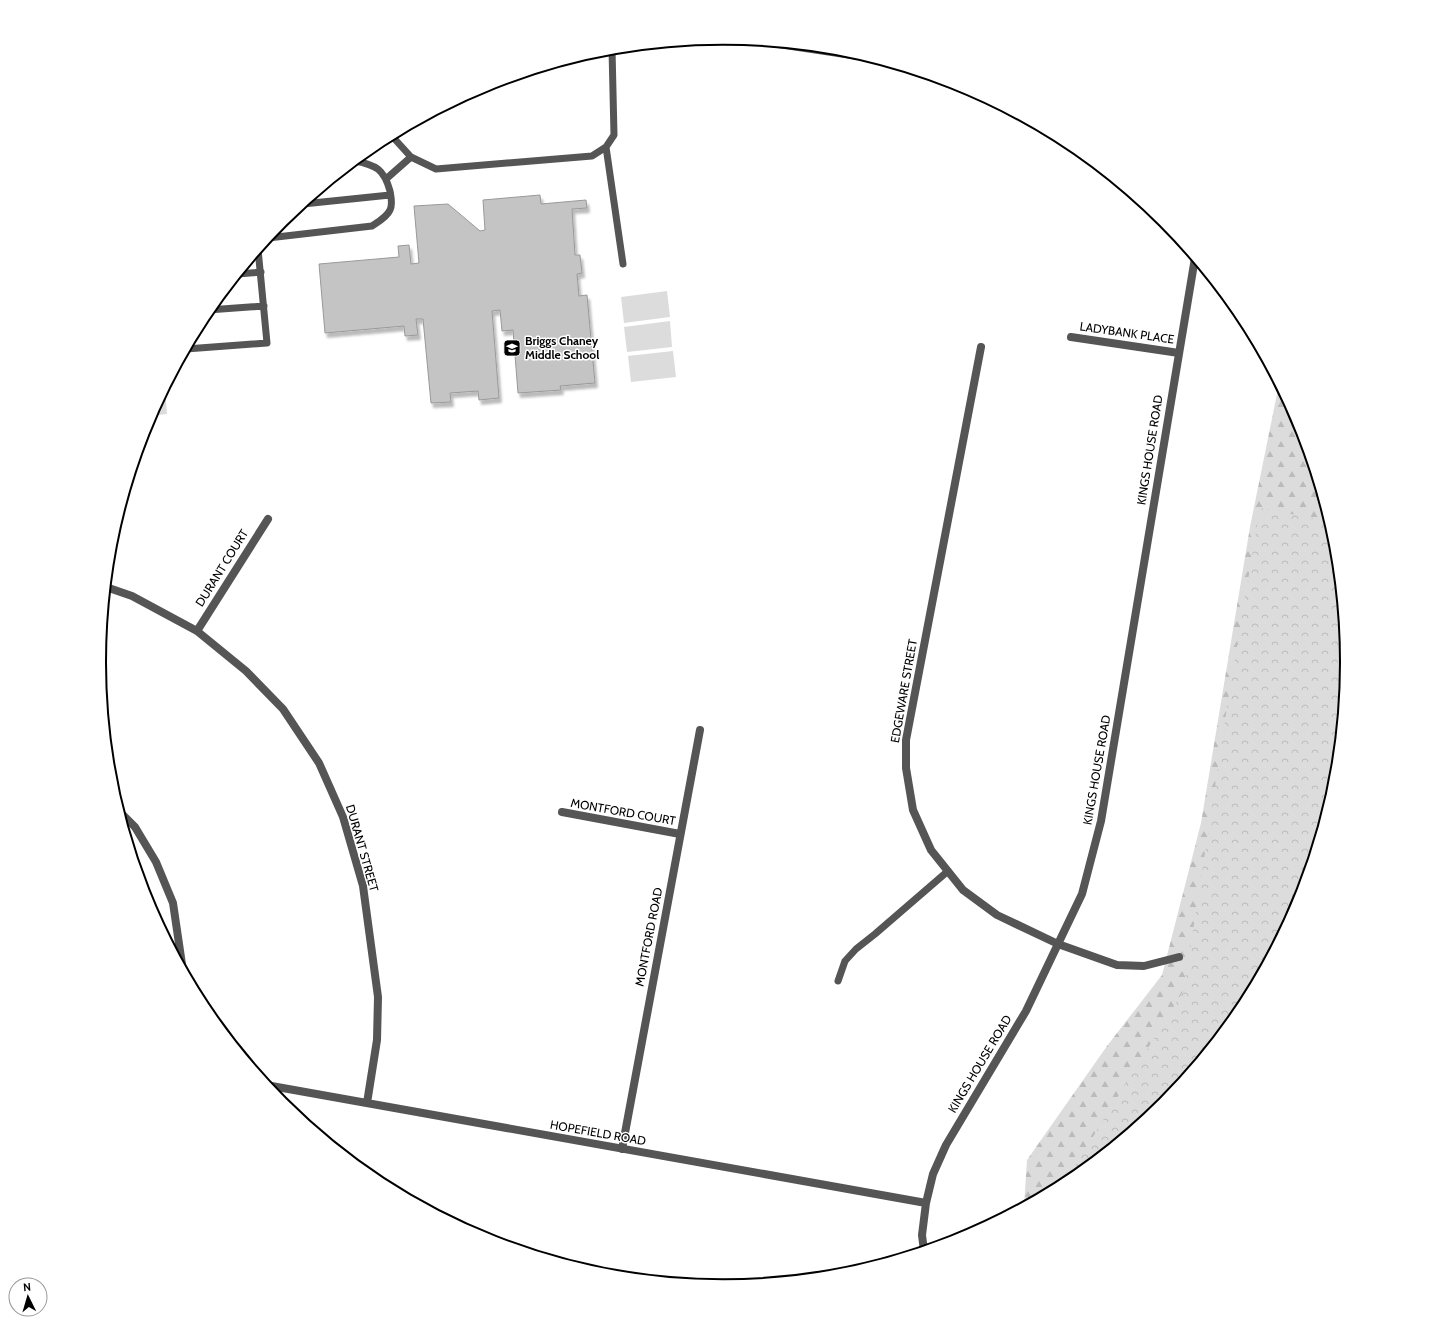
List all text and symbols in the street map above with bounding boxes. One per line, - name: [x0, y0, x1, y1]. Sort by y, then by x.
- street label: LADYBANK PLACE: [1079, 318, 1176, 347]
- place label: Briggs Chaney Middle School: [525, 333, 599, 362]
- school or university icon: Briggs Chaney Middle School: [502, 338, 522, 358]
- street label: KINGS HOUSE ROAD: [1133, 394, 1166, 506]
- street label: DURANT COURT: [192, 526, 252, 609]
- street label: EDGEWARE STREET: [887, 637, 920, 744]
- street label: KINGS HOUSE ROAD: [1079, 714, 1114, 826]
- street label: MONTFORD COURT: [569, 795, 677, 828]
- street label: DURANT STREET: [343, 803, 382, 894]
- street label: MONTFORD ROAD: [632, 886, 665, 988]
- street label: KINGS HOUSE ROAD: [944, 1012, 1015, 1115]
- street label: HOPEFIELD ROAD: [549, 1117, 647, 1148]
- north arrow: [8, 1277, 48, 1317]
- text: N: [23, 1280, 32, 1294]

